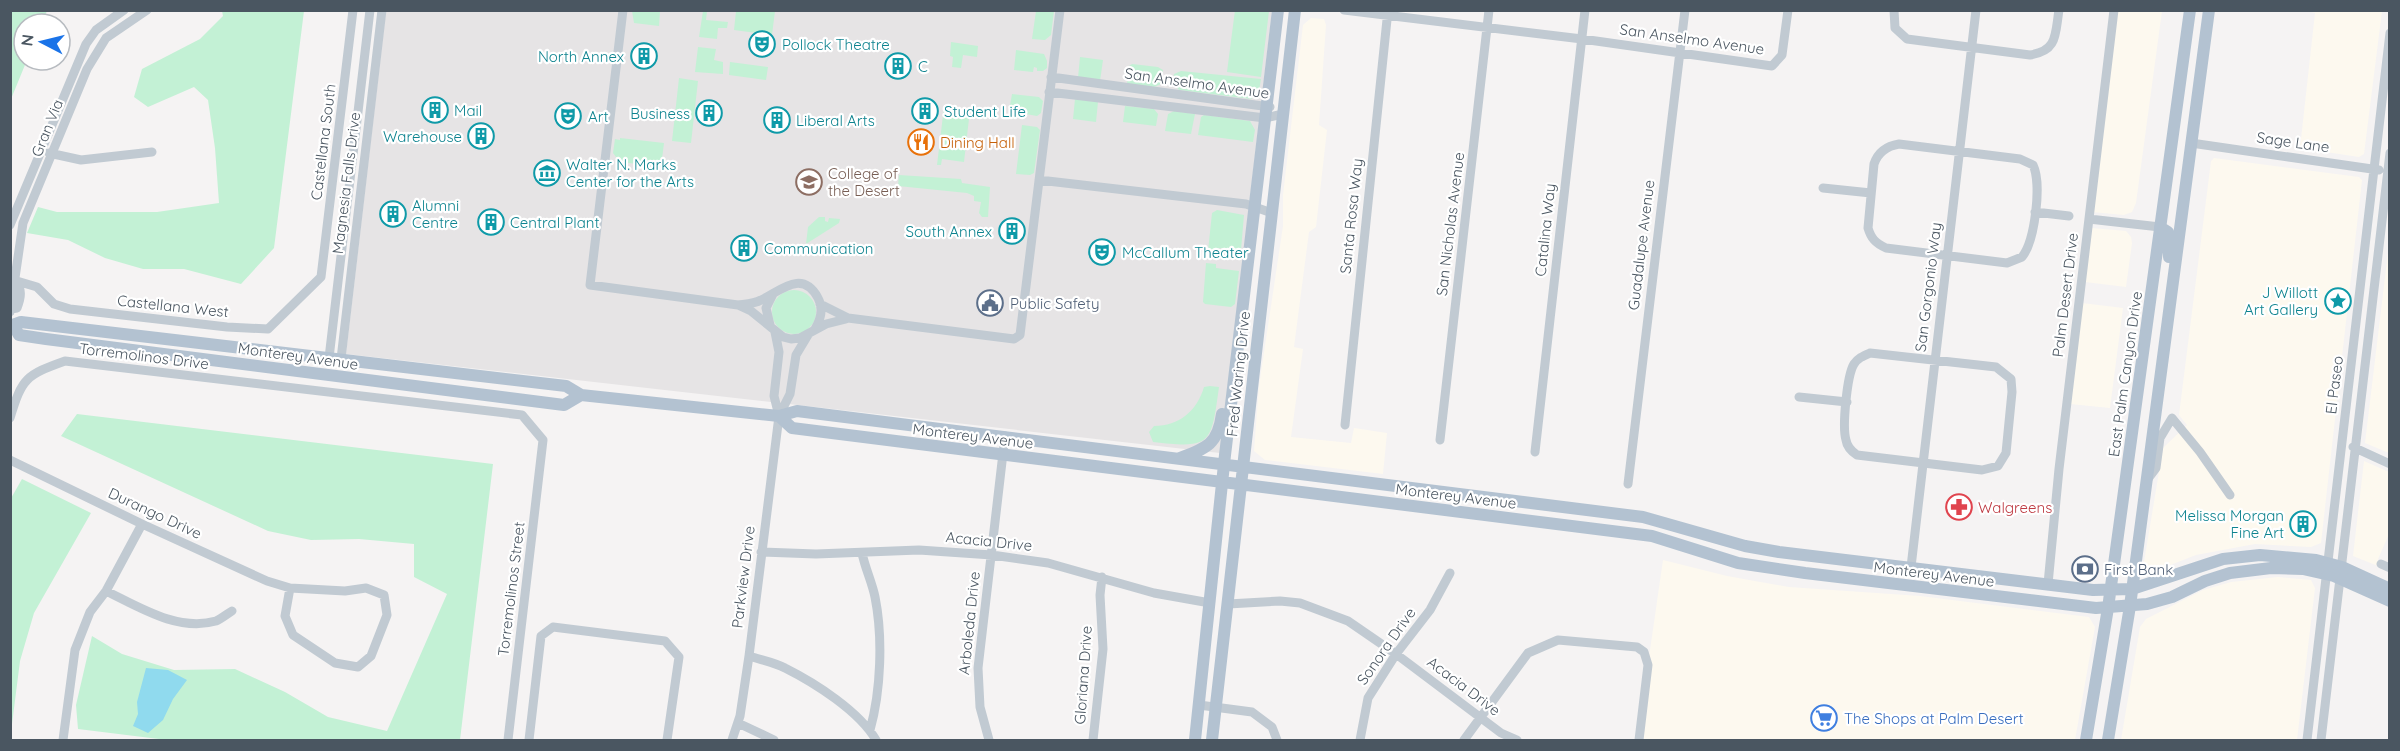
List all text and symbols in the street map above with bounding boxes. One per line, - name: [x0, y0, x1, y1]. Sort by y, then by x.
- north arrow: [12, 12, 72, 72]
- street label: San Anselmo Avenue: [1619, 19, 1765, 59]
- theatre icon: Pollock Theatre: [747, 29, 777, 59]
- text: N: [16, 33, 38, 47]
- place label: Pollock Theatre: [782, 35, 890, 54]
- building icon: North Annex: [629, 41, 659, 71]
- place label: North Annex: [538, 47, 624, 66]
- building icon: C: [883, 51, 913, 81]
- place label: C: [918, 57, 928, 76]
- street label: San Anselmo Avenue: [1124, 63, 1270, 103]
- street label: Castellana South: [306, 83, 340, 201]
- building icon: Mail: [420, 95, 450, 125]
- building icon: Student Life: [910, 96, 940, 126]
- street label: Gran Via: [27, 97, 67, 159]
- building icon: Business: [694, 98, 724, 128]
- place label: Mail: [454, 101, 482, 120]
- theatre icon: Art: [553, 101, 583, 131]
- place label: Student Life: [944, 102, 1026, 121]
- place label: Business: [630, 104, 690, 123]
- building icon: Liberal Arts: [762, 105, 792, 135]
- place label: Art: [588, 107, 609, 126]
- street label: Magnesia Falls Drive: [328, 111, 364, 255]
- place label: Liberal Arts: [796, 111, 875, 130]
- building icon: Warehouse: [466, 121, 496, 151]
- place label: Warehouse: [383, 127, 462, 146]
- restaurant icon: Dining Hall: [906, 127, 936, 157]
- street label: Sage Lane: [2255, 127, 2331, 157]
- place label: Dining Hall: [940, 133, 1015, 152]
- street label: San Nicholas Avenue: [1432, 151, 1468, 297]
- place label: Walter N. Marks Center for the Arts: [566, 155, 694, 191]
- street label: Santa Rosa Way: [1335, 157, 1367, 275]
- museum icon: Walter N. Marks Center for the Arts: [532, 158, 562, 188]
- place label: College of the Desert: [828, 164, 900, 200]
- school or university icon: College of the Desert: [794, 167, 824, 197]
- street label: Guadalupe Avenue: [1624, 179, 1658, 311]
- street label: Catalina Way: [1531, 182, 1559, 278]
- place label: Alumni Centre: [412, 196, 459, 232]
- building icon: Alumni Centre: [378, 199, 408, 229]
- building icon: Central Plant: [476, 207, 506, 237]
- place label: Central Plant: [510, 213, 600, 232]
- building icon: South Annex: [997, 216, 1027, 246]
- street label: San Gorgonio Way: [1911, 221, 1945, 353]
- place label: South Annex: [906, 222, 992, 241]
- street label: Palm Desert Drive: [2048, 232, 2082, 358]
- building icon: Communication: [729, 233, 759, 263]
- theatre icon: McCallum Theater: [1087, 237, 1117, 267]
- place label: Communication: [764, 239, 874, 258]
- place label: McCallum Theater: [1122, 243, 1249, 262]
- place label: J Willott Art Gallery: [2244, 283, 2318, 319]
- place icon: J Willott Art Gallery: [2323, 286, 2353, 316]
- public building icon: Public Safety: [975, 288, 1005, 318]
- street label: East Palm Canyon Drive: [2104, 290, 2146, 458]
- street label: Castellana West: [116, 291, 230, 321]
- place label: Public Safety: [1010, 294, 1099, 313]
- street label: Fred Waring Drive: [1222, 310, 1254, 438]
- street label: Monterey Avenue: [237, 338, 359, 374]
- street label: Torremolinos Drive: [78, 339, 210, 373]
- street label: El Paseo: [2321, 355, 2347, 415]
- street label: Monterey Avenue: [912, 419, 1034, 453]
- street label: Monterey Avenue: [1395, 479, 1517, 513]
- street label: Durango Drive: [105, 483, 205, 543]
- pharmacy icon: Walgreens: [1944, 492, 1974, 522]
- place label: Walgreens: [1978, 498, 2052, 517]
- place label: Melissa Morgan Fine Art: [2175, 506, 2284, 542]
- building icon: Melissa Morgan Fine Art: [2288, 509, 2318, 539]
- street label: Torremolinos Street: [493, 521, 529, 657]
- street label: Parkview Drive: [727, 525, 759, 629]
- street label: Acacia Drive: [945, 527, 1033, 555]
- bank icon: First Bank: [2070, 554, 2100, 584]
- street label: Monterey Avenue: [1873, 557, 1995, 591]
- place label: First Bank: [2104, 560, 2173, 579]
- street label: Arboleda Drive: [954, 570, 984, 676]
- street label: Sonora Drive: [1352, 604, 1420, 688]
- street label: Gloriana Drive: [1070, 625, 1096, 725]
- street label: Acacia Drive: [1424, 652, 1504, 720]
- supermarket icon: The Shops at Palm Desert: [1809, 703, 1839, 733]
- place label: The Shops at Palm Desert: [1844, 709, 2024, 728]

